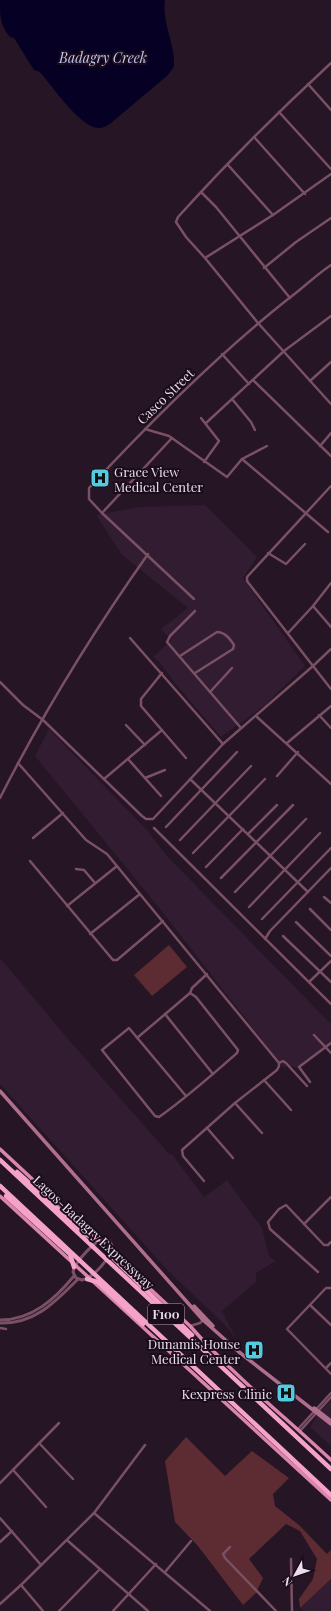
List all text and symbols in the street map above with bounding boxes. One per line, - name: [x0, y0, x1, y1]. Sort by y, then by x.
- water label: Badagry Creek: [58, 48, 147, 67]
- street label: Casco Street: [133, 364, 197, 427]
- place label: Grace View Medical Center: [114, 463, 203, 495]
- hospital icon: Grace View Medical Center: [89, 467, 111, 489]
- street label: Lagos-Badagry Expressway: [30, 1171, 159, 1293]
- road number: F100: [148, 1304, 184, 1324]
- place label: Dunamis House Medical Center: [148, 1335, 240, 1367]
- hospital icon: Dunamis House Medical Center: [243, 1339, 265, 1361]
- hospital icon: Kexpress Clinic: [275, 1382, 297, 1404]
- place label: Kexpress Clinic: [181, 1385, 272, 1402]
- north arrow: [275, 1555, 315, 1595]
- text: N: [279, 1574, 295, 1590]

